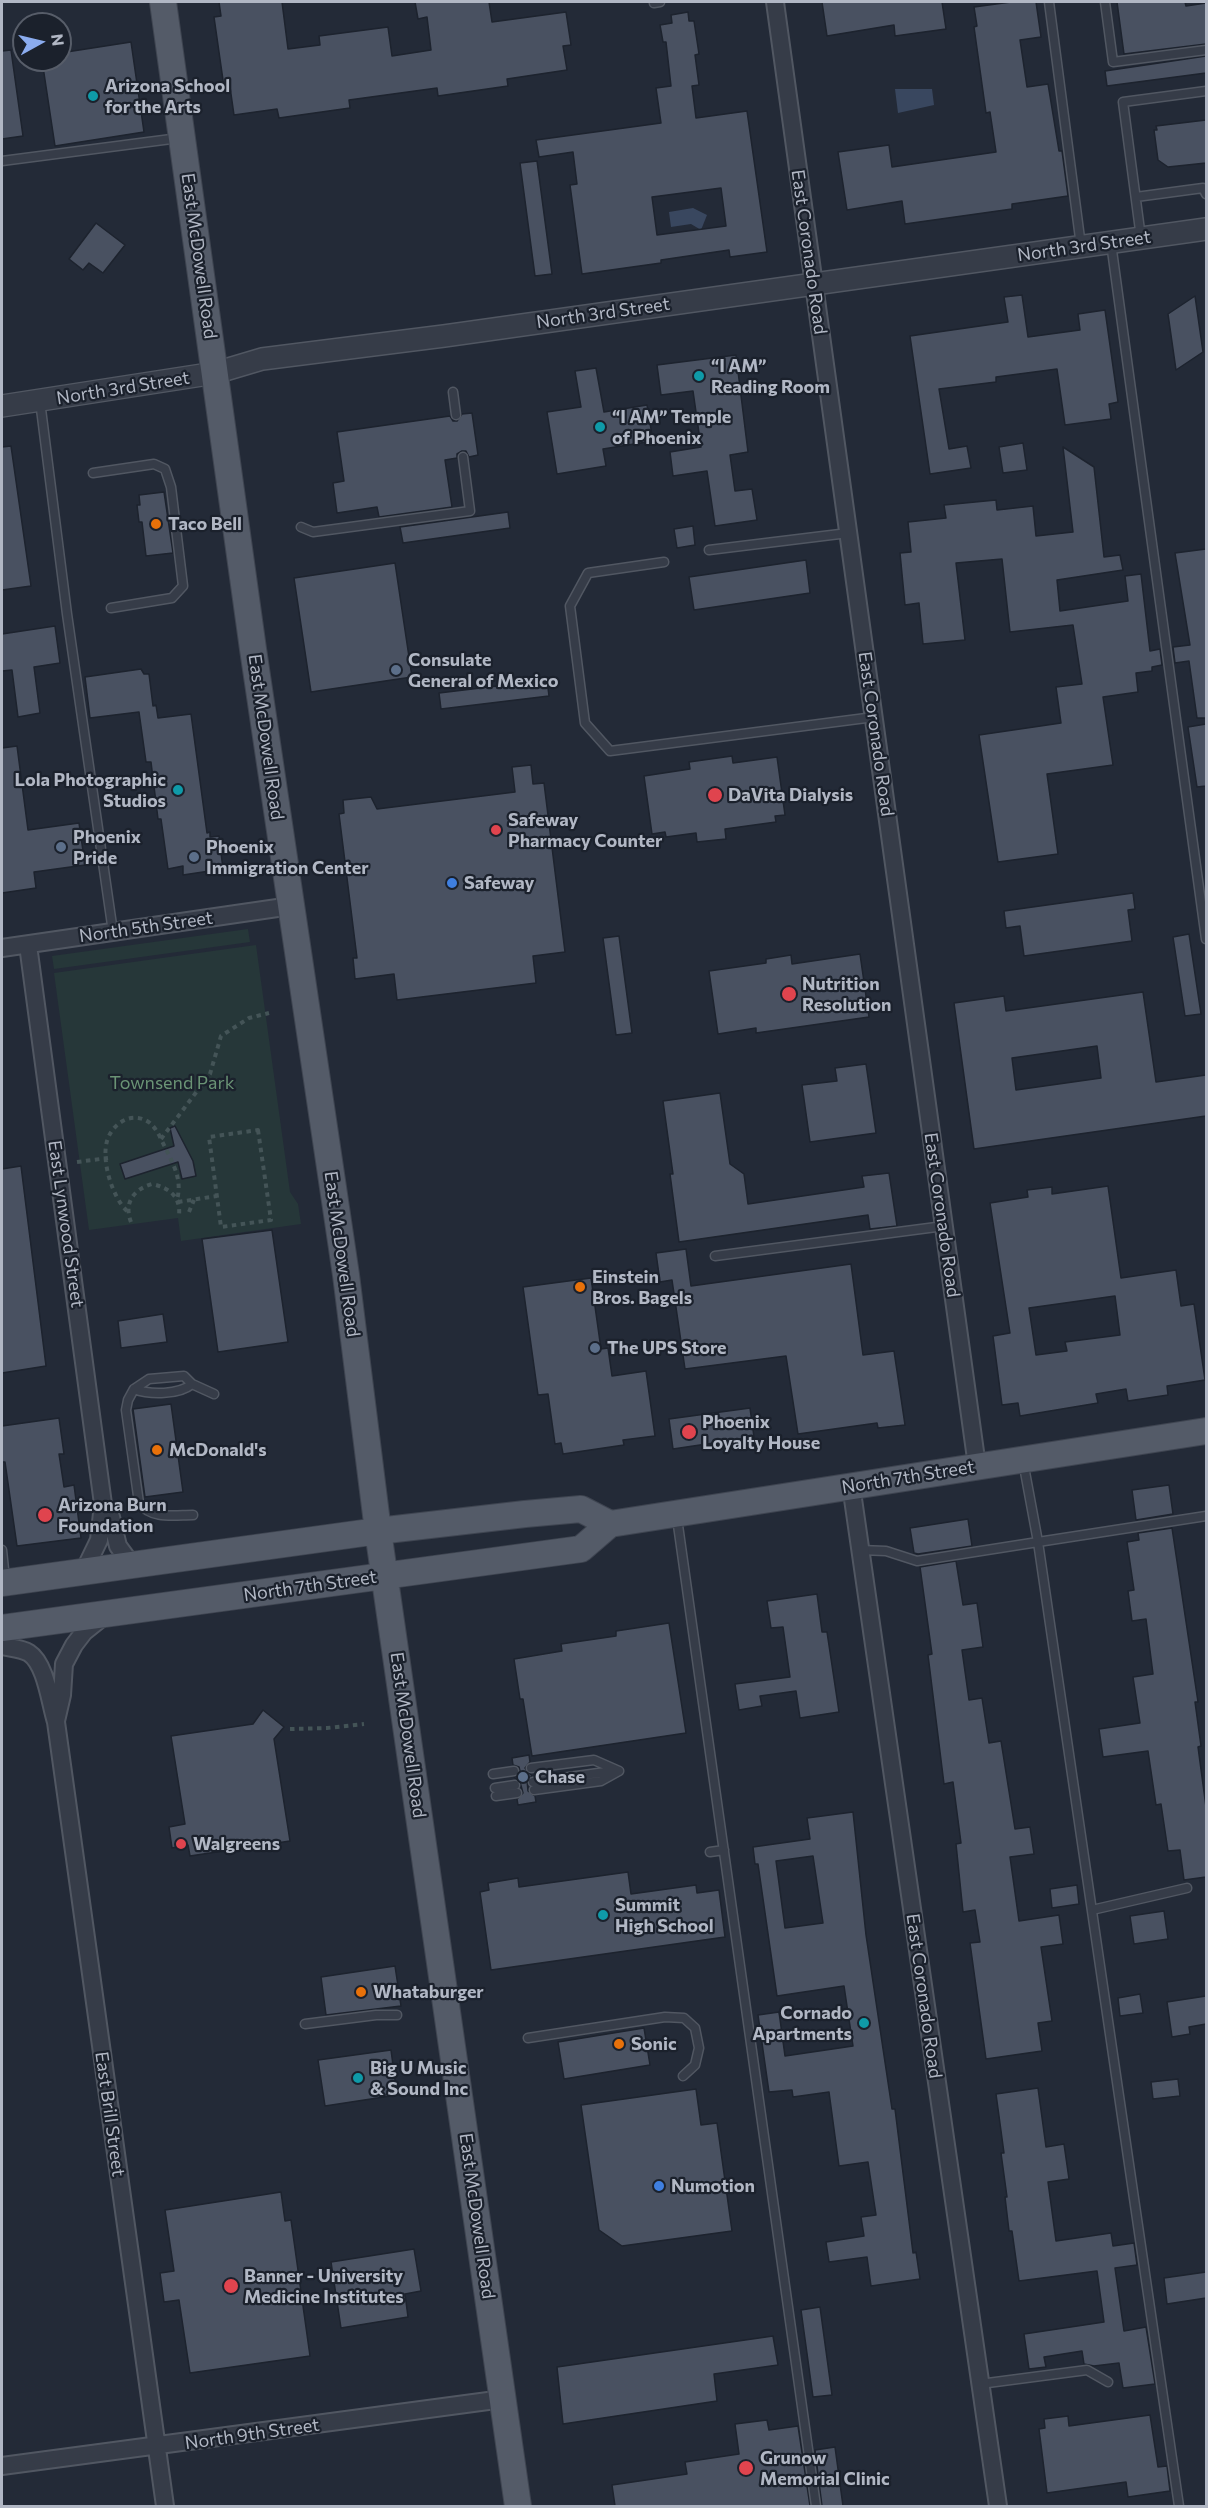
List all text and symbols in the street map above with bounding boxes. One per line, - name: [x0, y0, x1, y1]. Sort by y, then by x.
- north arrow: [12, 12, 72, 72]
- text: N: [48, 32, 69, 47]
- place label: Arizona School for the Arts: [105, 75, 230, 118]
- marker: Arizona School for the Arts: [86, 89, 100, 103]
- street label: East Coronado Road: [787, 168, 831, 336]
- street label: East McDowell Road: [177, 172, 221, 340]
- street label: North 3rd Street: [1016, 226, 1152, 266]
- street label: North 3rd Street: [535, 293, 671, 333]
- place label: “I AM” Reading Room: [711, 355, 830, 398]
- street label: North 3rd Street: [55, 367, 191, 409]
- marker: “I AM” Reading Room: [692, 369, 706, 383]
- place label: “I AM” Temple of Phoenix: [612, 406, 731, 448]
- marker: “I AM” Temple of Phoenix: [593, 420, 607, 434]
- place label: Taco Bell: [168, 513, 242, 535]
- marker: Taco Bell: [149, 517, 163, 531]
- place label: Consulate General of Mexico: [408, 649, 558, 692]
- street label: East Coronado Road: [854, 650, 898, 818]
- street label: East McDowell Road: [244, 653, 288, 821]
- marker: Consulate General of Mexico: [389, 663, 403, 677]
- place label: Lola Photographic Studios: [14, 769, 166, 812]
- marker: Lola Photographic Studios: [171, 783, 185, 797]
- place label: DaVita Dialysis: [728, 784, 853, 806]
- marker: DaVita Dialysis: [706, 786, 724, 804]
- place label: Safeway Pharmacy Counter: [508, 809, 662, 852]
- marker: Safeway Pharmacy Counter: [489, 823, 503, 837]
- place label: Phoenix Pride: [73, 826, 141, 868]
- place label: Phoenix Immigration Center: [206, 836, 369, 878]
- marker: Phoenix Pride: [54, 840, 68, 854]
- marker: Phoenix Immigration Center: [187, 850, 201, 864]
- place label: Safeway: [464, 872, 534, 894]
- marker: Safeway: [445, 876, 459, 890]
- street label: North 5th Street: [78, 907, 214, 947]
- place label: Nutrition Resolution: [802, 973, 891, 1016]
- marker: Nutrition Resolution: [780, 985, 798, 1003]
- park label: Townsend Park: [110, 1072, 234, 1094]
- street label: East Coronado Road: [920, 1131, 964, 1299]
- street label: East Lynwood Street: [44, 1139, 88, 1309]
- street label: East McDowell Road: [320, 1170, 364, 1338]
- place label: Einstein Bros. Bagels: [592, 1266, 692, 1308]
- marker: Einstein Bros. Bagels: [573, 1280, 587, 1294]
- place label: The UPS Store: [607, 1337, 727, 1359]
- marker: The UPS Store: [588, 1341, 602, 1355]
- place label: Phoenix Loyalty House: [702, 1411, 820, 1454]
- marker: Phoenix Loyalty House: [680, 1423, 698, 1441]
- place label: McDonald's: [169, 1439, 267, 1461]
- marker: McDonald's: [150, 1443, 164, 1457]
- street label: North 7th Street: [840, 1456, 976, 1498]
- place label: Arizona Burn Foundation: [58, 1494, 167, 1537]
- marker: Arizona Burn Foundation: [36, 1506, 54, 1524]
- street label: North 7th Street: [242, 1566, 378, 1606]
- street label: East McDowell Road: [386, 1651, 430, 1819]
- place label: Chase: [535, 1766, 585, 1788]
- marker: Chase: [516, 1770, 530, 1784]
- place label: Walgreens: [193, 1833, 280, 1855]
- marker: Walgreens: [174, 1837, 188, 1851]
- place label: Summit High School: [615, 1894, 714, 1936]
- marker: Summit High School: [596, 1908, 610, 1922]
- street label: East Coronado Road: [902, 1912, 946, 2080]
- place label: Whataburger: [373, 1981, 484, 2003]
- marker: Whataburger: [354, 1985, 368, 1999]
- place label: Cornado Apartments: [752, 2002, 852, 2044]
- marker: Cornado Apartments: [857, 2016, 871, 2030]
- place label: Sonic: [631, 2033, 677, 2055]
- marker: Sonic: [612, 2037, 626, 2051]
- street label: East Brill Street: [91, 2050, 129, 2178]
- place label: Big U Music & Sound Inc: [370, 2057, 468, 2100]
- marker: Big U Music & Sound Inc: [351, 2071, 365, 2085]
- street label: East McDowell Road: [455, 2132, 499, 2300]
- place label: Numotion: [671, 2175, 755, 2197]
- marker: Numotion: [652, 2179, 666, 2193]
- place label: Banner - University Medicine Institutes: [244, 2265, 404, 2308]
- marker: Banner - University Medicine Institutes: [222, 2277, 240, 2295]
- street label: North 9th Street: [183, 2414, 321, 2454]
- place label: Grunow Memorial Clinic: [760, 2447, 890, 2490]
- marker: Grunow Memorial Clinic: [737, 2459, 755, 2477]

